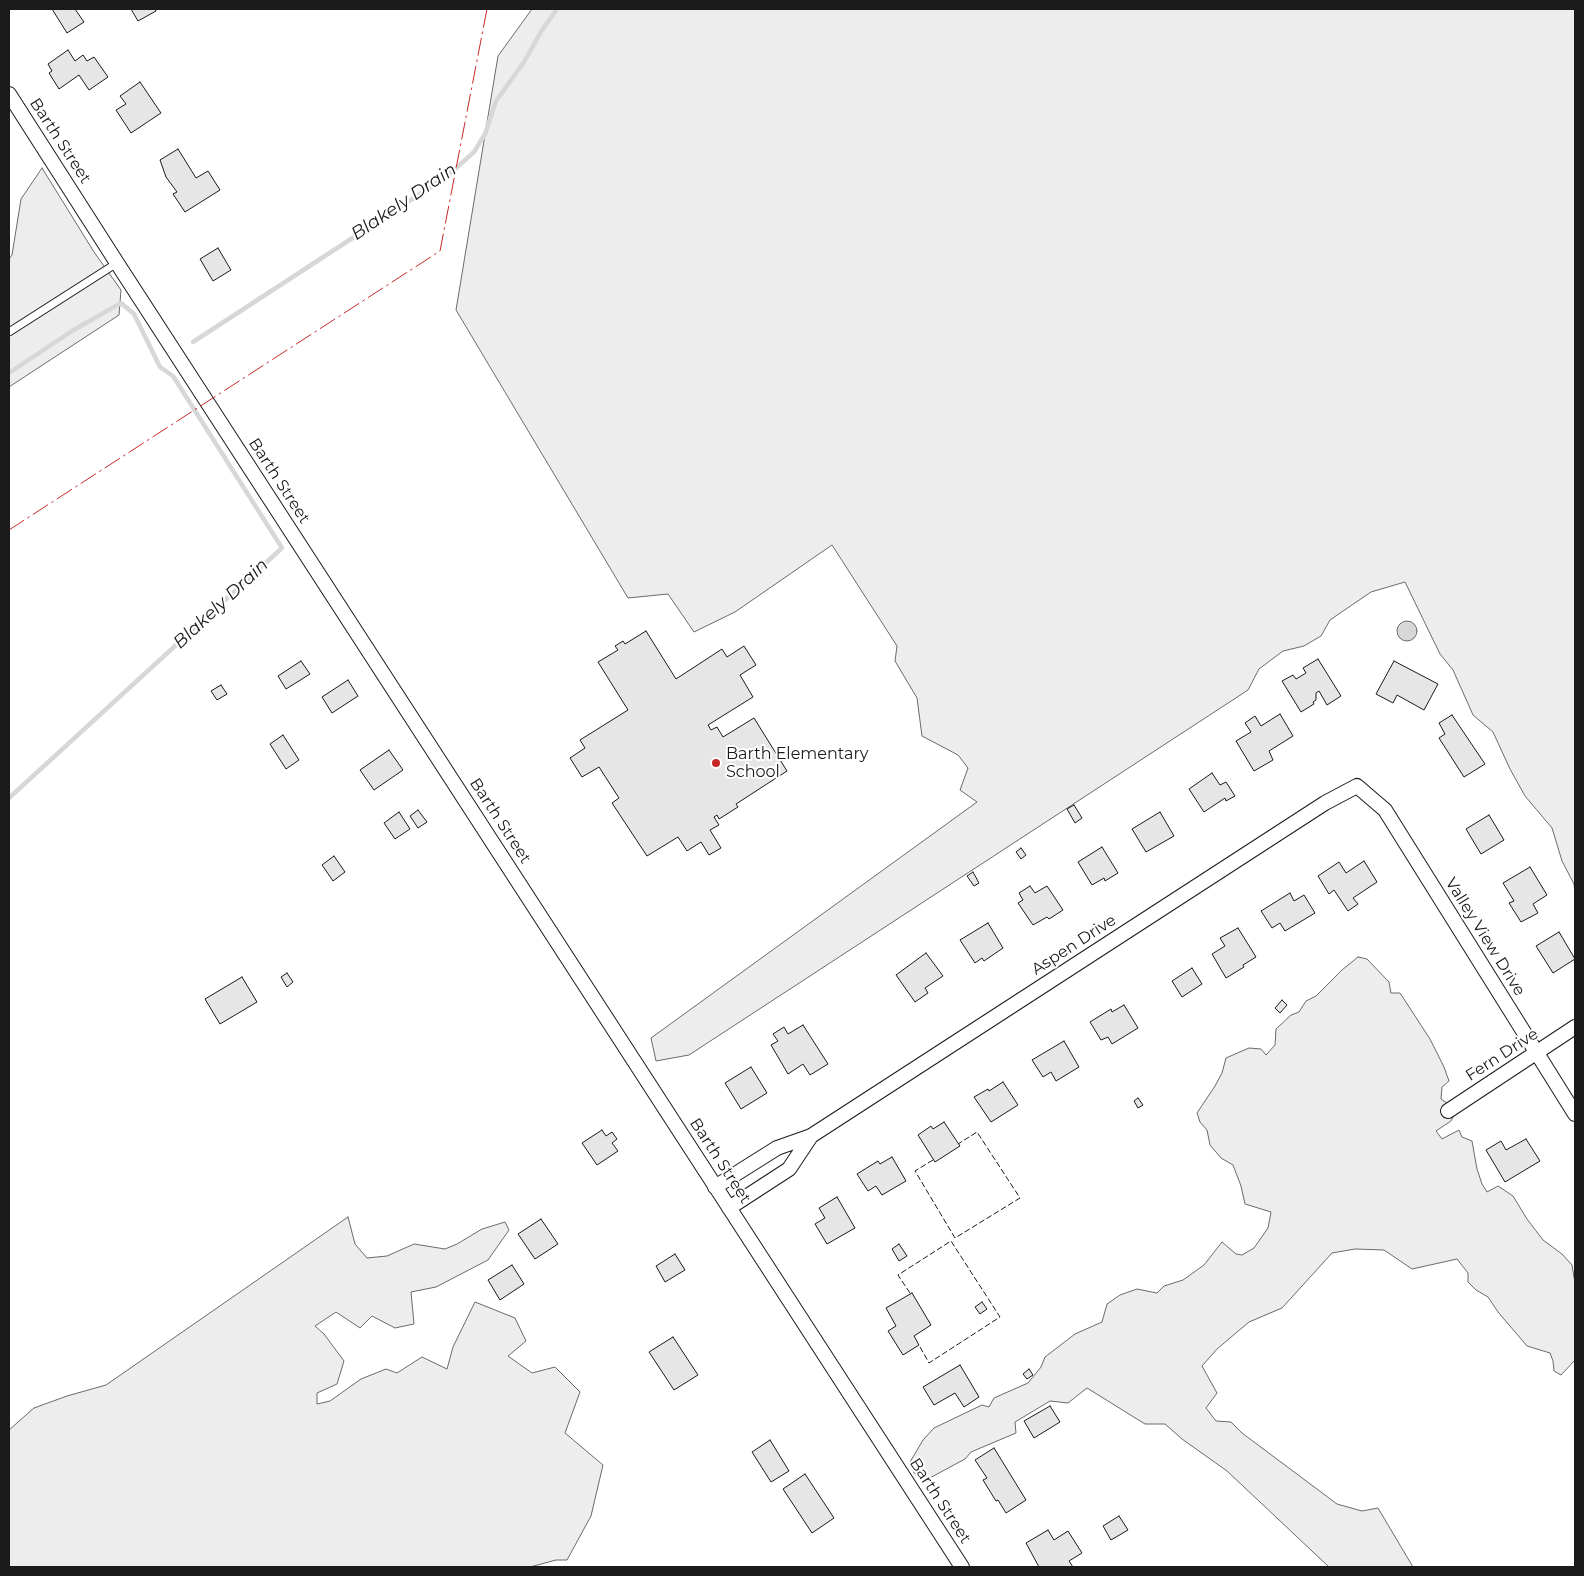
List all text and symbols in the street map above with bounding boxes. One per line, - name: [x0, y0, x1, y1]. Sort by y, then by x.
- street label: Barth Street: [25, 95, 95, 187]
- water label: Blakely Drain: [347, 159, 461, 245]
- street label: Barth Street: [244, 435, 314, 527]
- water label: Blakely Drain: [169, 554, 273, 654]
- place label: Barth Elementary School: [726, 744, 868, 782]
- marker: Barth Elementary School: [710, 757, 722, 769]
- street label: Barth Street: [465, 775, 535, 867]
- street label: Valley View Drive: [1441, 874, 1529, 1000]
- street label: Aspen Drive: [1028, 911, 1120, 979]
- street label: Fern Drive: [1462, 1024, 1542, 1086]
- street label: Barth Street: [685, 1115, 755, 1207]
- street label: Barth Street: [905, 1455, 975, 1547]

